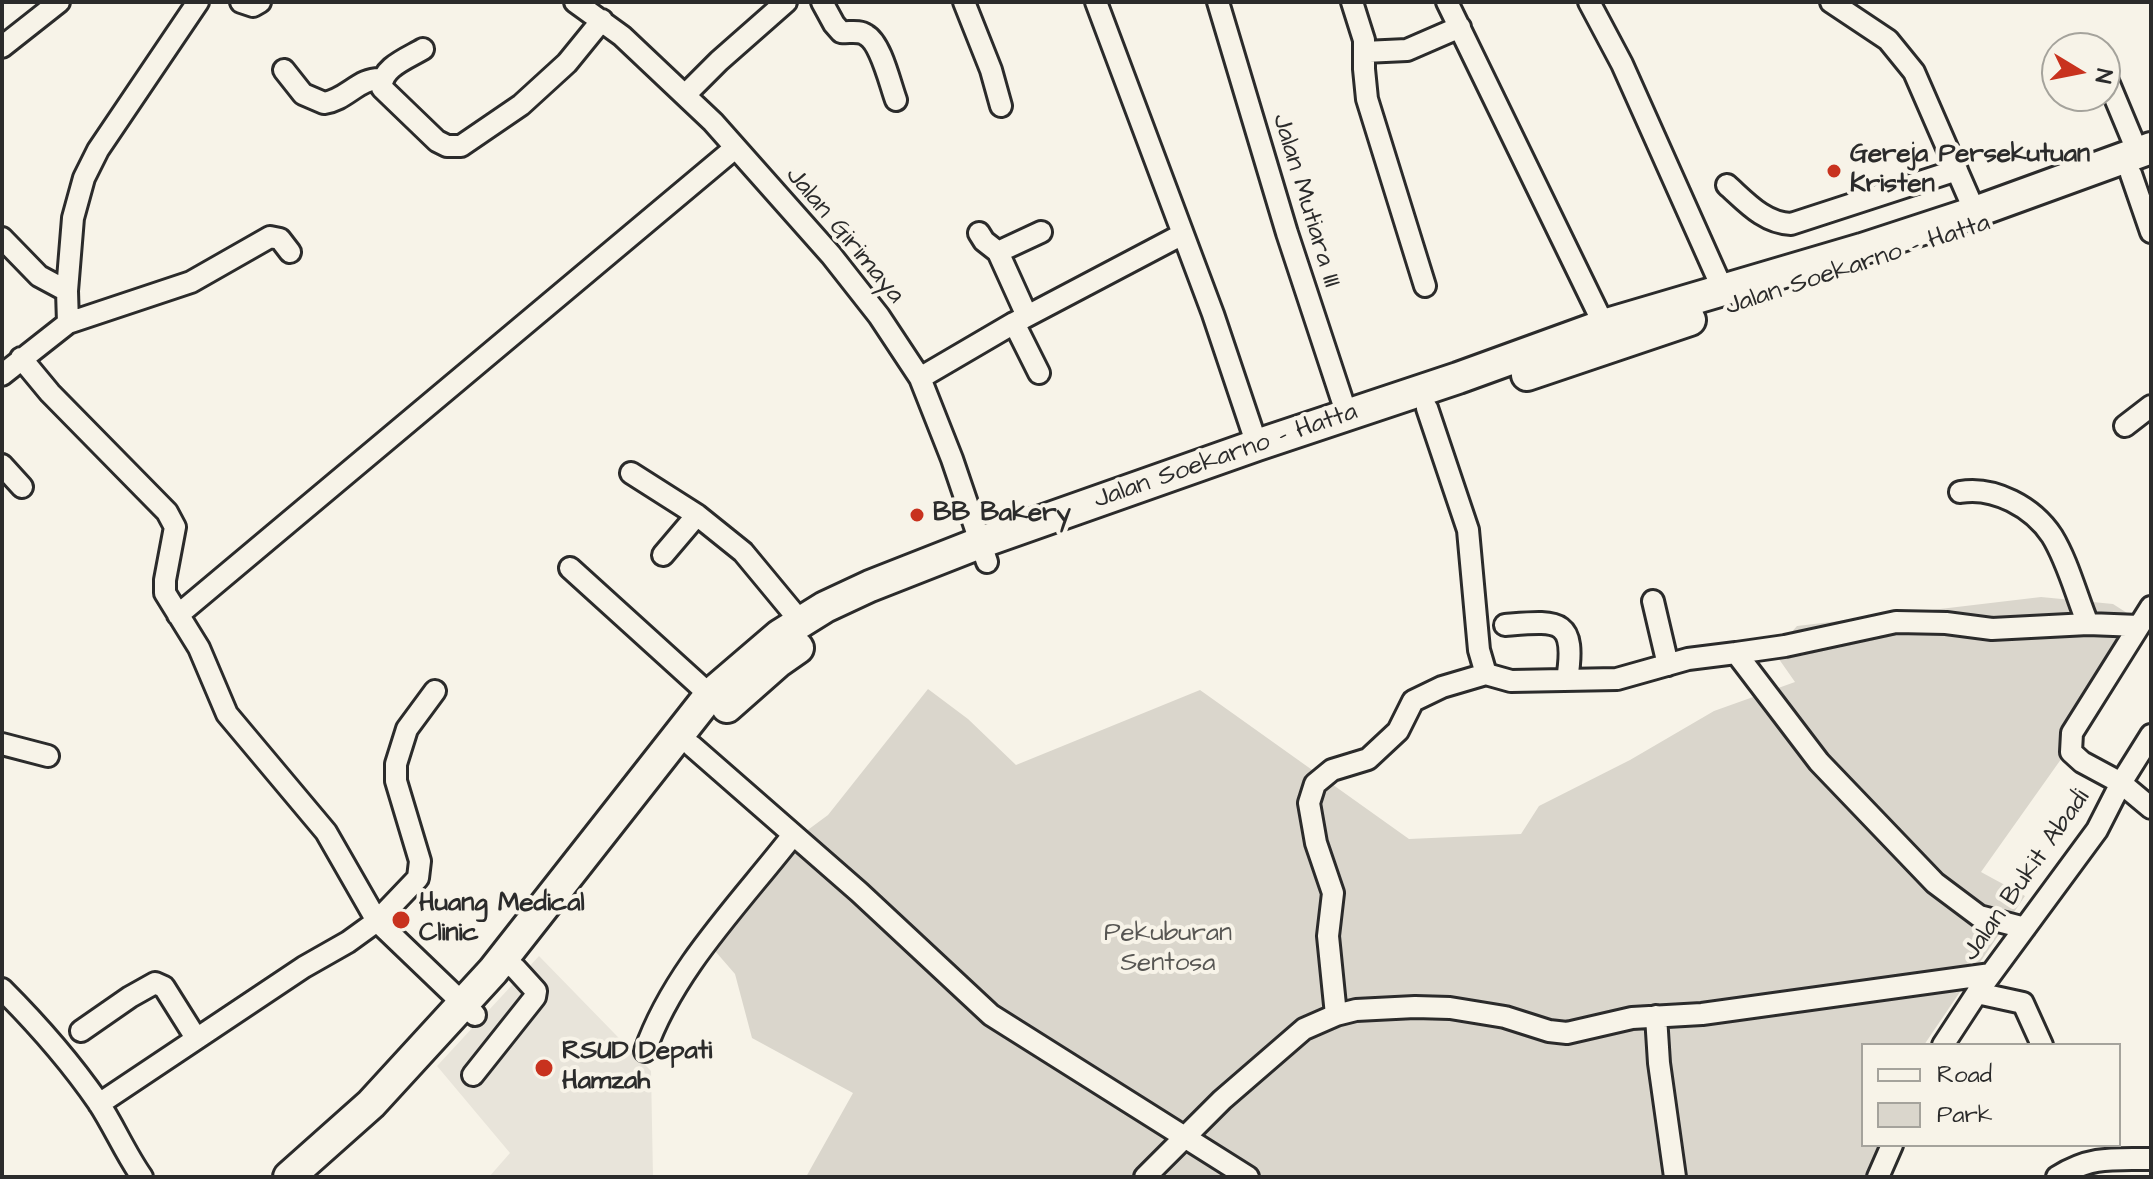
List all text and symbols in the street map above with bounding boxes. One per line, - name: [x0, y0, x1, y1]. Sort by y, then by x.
- north arrow: [2041, 32, 2121, 112]
- text: N: [2087, 66, 2120, 85]
- street label: Jalan Mutiara III: [1264, 110, 1346, 292]
- place label: Gereja Persekutuan Kristen: [1850, 140, 2090, 202]
- street label: Jalan Girimaya: [778, 161, 910, 311]
- marker: Gereja Persekutuan Kristen: [1825, 162, 1843, 180]
- street label: Jalan Soekarno - Hatta: [1722, 208, 1994, 324]
- street label: Jalan Soekarno - Hatta: [1090, 397, 1362, 517]
- place label: BB Bakery: [933, 499, 1071, 531]
- marker: BB Bakery: [908, 506, 926, 524]
- street label: Jalan Bukit Abadi: [1956, 784, 2098, 968]
- place label: Huang Medical Clinic: [419, 889, 585, 950]
- marker: Huang Medical Clinic: [390, 909, 412, 931]
- park label: Pekuburan Sentosa: [1104, 919, 1232, 980]
- place label: RSUD Depati Hamzah: [562, 1037, 712, 1098]
- legend: [1861, 1043, 2121, 1147]
- marker: RSUD Depati Hamzah: [533, 1057, 555, 1079]
- text: Road: [1937, 1058, 1992, 1092]
- text: Park: [1937, 1098, 1993, 1132]

